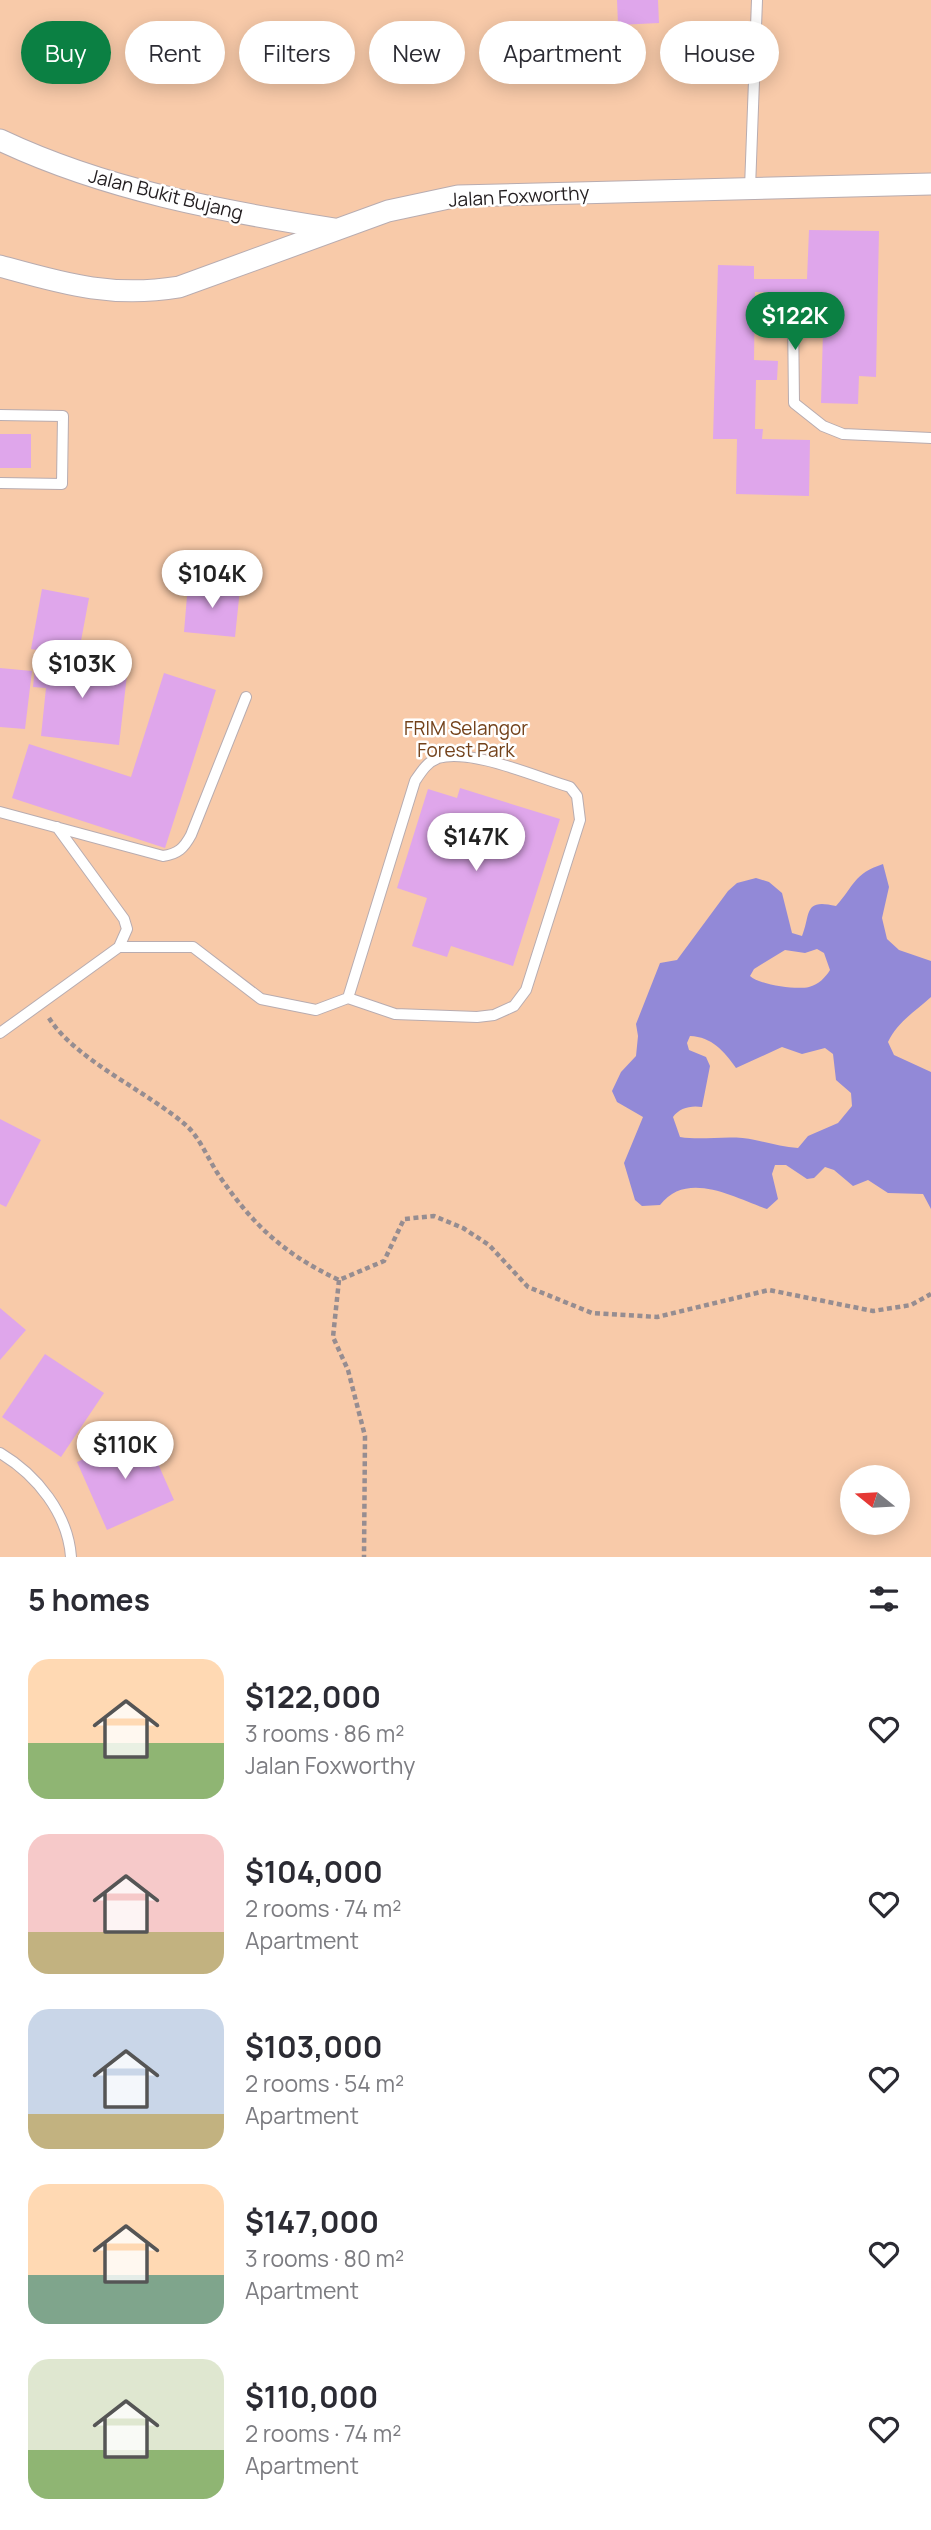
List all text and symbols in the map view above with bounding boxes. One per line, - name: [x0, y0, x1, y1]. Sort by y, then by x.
- chip: Buy: [21, 21, 111, 84]
- chip: Rent: [125, 21, 225, 84]
- chip: Filters: [239, 21, 355, 84]
- chip: New: [369, 21, 465, 84]
- chip: Apartment: [479, 21, 646, 84]
- chip: House: [660, 21, 779, 84]
- street label: Jalan Bukit Bujang: [86, 162, 246, 226]
- street label: Jalan Foxworthy: [448, 179, 590, 213]
- pin: $122K: [746, 292, 844, 352]
- text: $122K: [762, 299, 828, 331]
- pin: $104K: [163, 550, 261, 610]
- text: $104K: [178, 557, 246, 589]
- pin: $103K: [33, 640, 131, 700]
- text: $103K: [48, 647, 116, 679]
- park label: FRIM Selangor Forest Park: [404, 715, 528, 763]
- pin: $147K: [427, 814, 525, 873]
- text: $147K: [443, 820, 509, 852]
- pin: $110K: [76, 1422, 174, 1481]
- text: $110K: [93, 1428, 157, 1460]
- north arrow: [840, 1465, 910, 1535]
- map controls: [840, 1465, 910, 1535]
- text: 5 homes: [28, 1579, 150, 1620]
- icon: filters: [865, 1580, 903, 1618]
- text: $122,000: [245, 1676, 381, 1717]
- icon: home: [84, 1687, 168, 1771]
- icon: heart: [865, 1710, 903, 1748]
- text: 3 rooms · 86 m²: [245, 1717, 405, 1749]
- text: Jalan Foxworthy: [245, 1749, 415, 1781]
- text: $104,000: [245, 1851, 383, 1892]
- icon: home: [84, 1862, 168, 1946]
- icon: heart: [865, 1885, 903, 1923]
- text: 2 rooms · 74 m²: [245, 1892, 401, 1924]
- text: Apartment: [245, 1924, 359, 1956]
- text: $103,000: [245, 2026, 383, 2067]
- icon: home: [84, 2037, 168, 2121]
- icon: heart: [865, 2060, 903, 2098]
- text: 2 rooms · 54 m²: [245, 2067, 404, 2099]
- text: Apartment: [245, 2099, 359, 2131]
- text: $147,000: [245, 2201, 379, 2242]
- icon: home: [84, 2212, 168, 2296]
- icon: heart: [865, 2235, 903, 2273]
- text: 3 rooms · 80 m²: [245, 2242, 404, 2274]
- text: Apartment: [245, 2274, 359, 2306]
- text: $110,000: [245, 2376, 378, 2417]
- icon: home: [84, 2387, 168, 2471]
- icon: heart: [865, 2410, 903, 2448]
- text: 2 rooms · 74 m²: [245, 2417, 401, 2449]
- text: Apartment: [245, 2449, 359, 2481]

